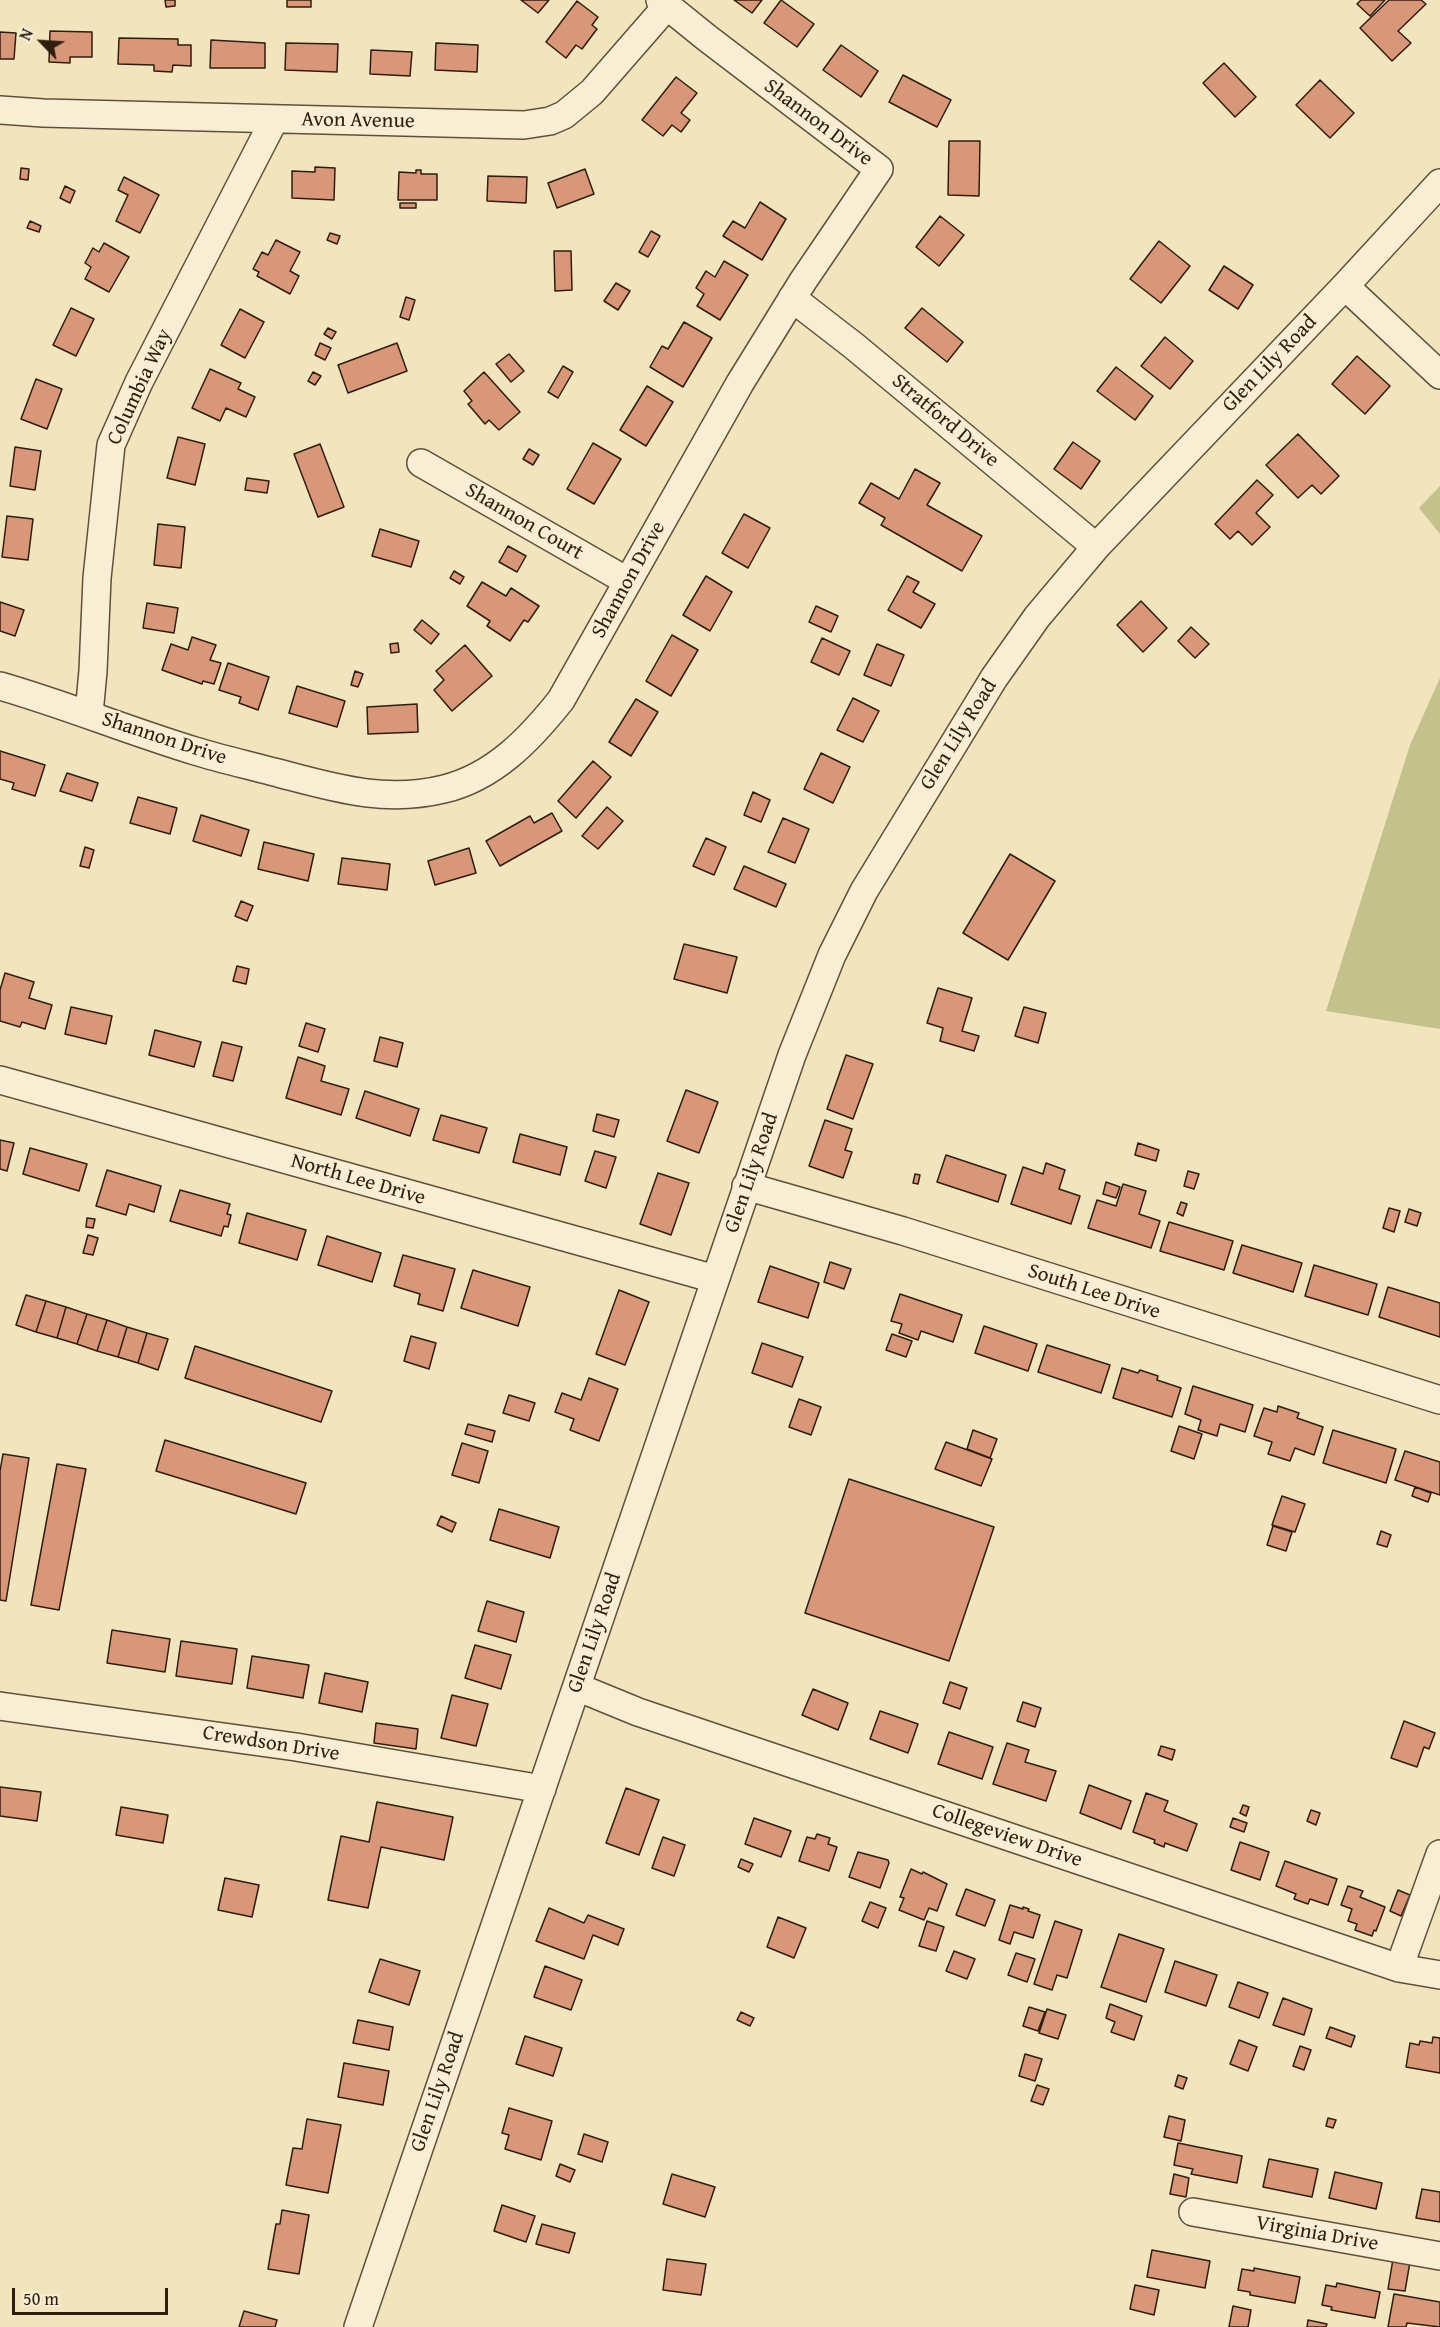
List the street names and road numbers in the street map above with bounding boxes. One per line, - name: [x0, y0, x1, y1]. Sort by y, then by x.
- street label: Shannon Drive: [759, 74, 877, 172]
- street label: Avon Avenue: [301, 107, 415, 135]
- street label: Glen Lily Road: [1217, 310, 1323, 418]
- street label: Columbia Way: [102, 325, 178, 449]
- street label: Stratford Drive: [886, 369, 1004, 473]
- street label: Shannon Court: [460, 478, 588, 566]
- street label: Shannon Drive: [587, 517, 671, 643]
- street label: Glen Lily Road: [915, 675, 1003, 795]
- street label: Shannon Drive: [98, 707, 230, 771]
- street label: Glen Lily Road: [720, 1110, 784, 1236]
- street label: North Lee Drive: [288, 1149, 428, 1211]
- street label: South Lee Drive: [1025, 1259, 1163, 1325]
- street label: Glen Lily Road: [563, 1570, 627, 1696]
- street label: Crewdson Drive: [201, 1721, 341, 1767]
- street label: Collegeview Drive: [929, 1799, 1085, 1873]
- street label: Glen Lily Road: [406, 2029, 470, 2155]
- street label: Virginia Drive: [1254, 2211, 1380, 2257]

